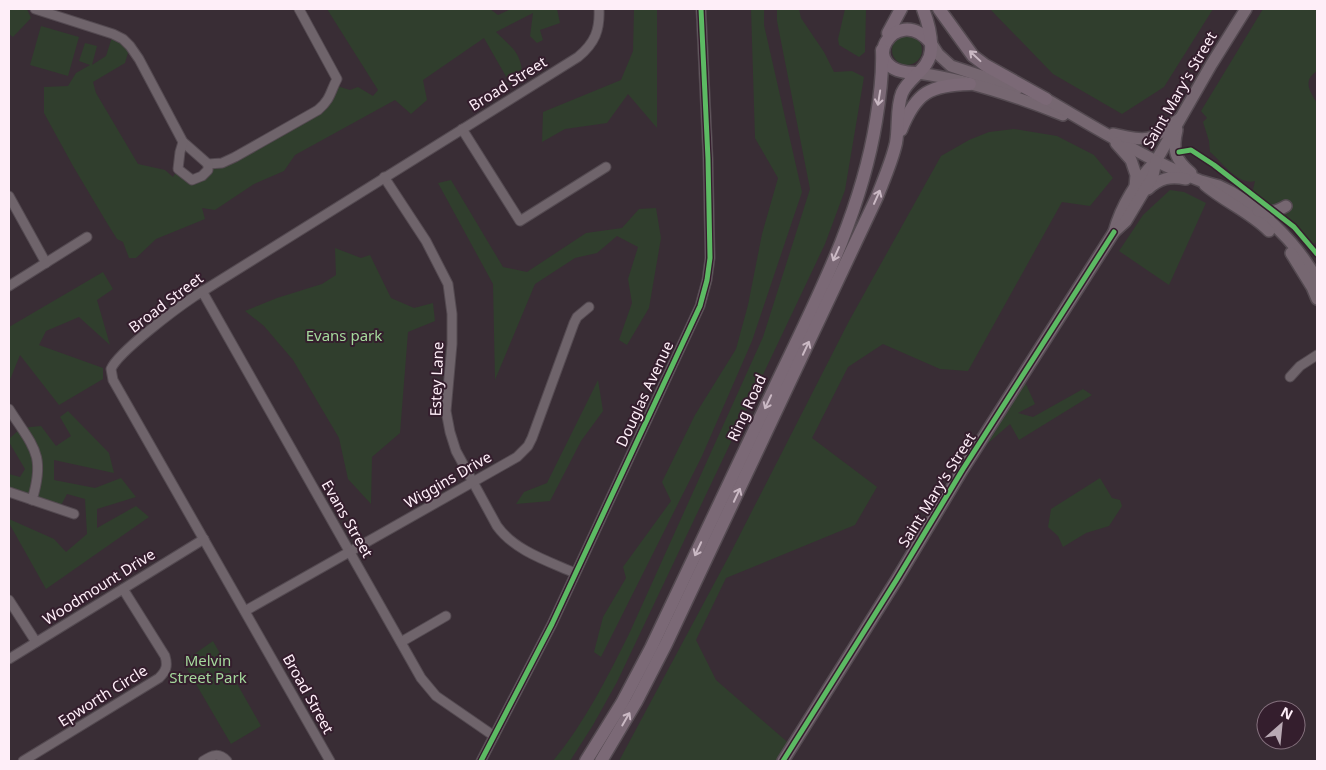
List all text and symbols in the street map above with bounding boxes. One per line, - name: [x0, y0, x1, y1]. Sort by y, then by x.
- street label: Saint Mary's Street: [1138, 27, 1221, 151]
- one-way arrow: [968, 50, 981, 62]
- street label: Broad Street: [465, 51, 551, 115]
- one-way arrow: [874, 90, 884, 106]
- one-way arrow: [872, 190, 882, 205]
- one-way arrow: [831, 246, 841, 261]
- street label: Broad Street: [124, 267, 207, 337]
- park label: Evans park: [306, 325, 382, 345]
- street label: Douglas Avenue: [611, 337, 677, 450]
- street label: Estey Lane: [425, 341, 447, 417]
- one-way arrow: [802, 341, 811, 356]
- street label: Ring Road: [722, 371, 770, 444]
- one-way arrow: [763, 394, 772, 409]
- street label: Saint Mary's Street: [893, 428, 980, 551]
- street label: Wiggins Drive: [400, 446, 495, 512]
- street label: Evans Street: [318, 476, 378, 562]
- one-way arrow: [732, 488, 742, 503]
- one-way arrow: [693, 541, 703, 556]
- street label: Woodmount Drive: [38, 543, 159, 629]
- park label: Melvin Street Park: [169, 650, 247, 687]
- street label: Broad Street: [279, 650, 339, 737]
- street label: Epworth Circle: [54, 660, 151, 731]
- north arrow: [1256, 700, 1306, 750]
- text: N: [1278, 702, 1297, 724]
- one-way arrow: [621, 712, 631, 727]

